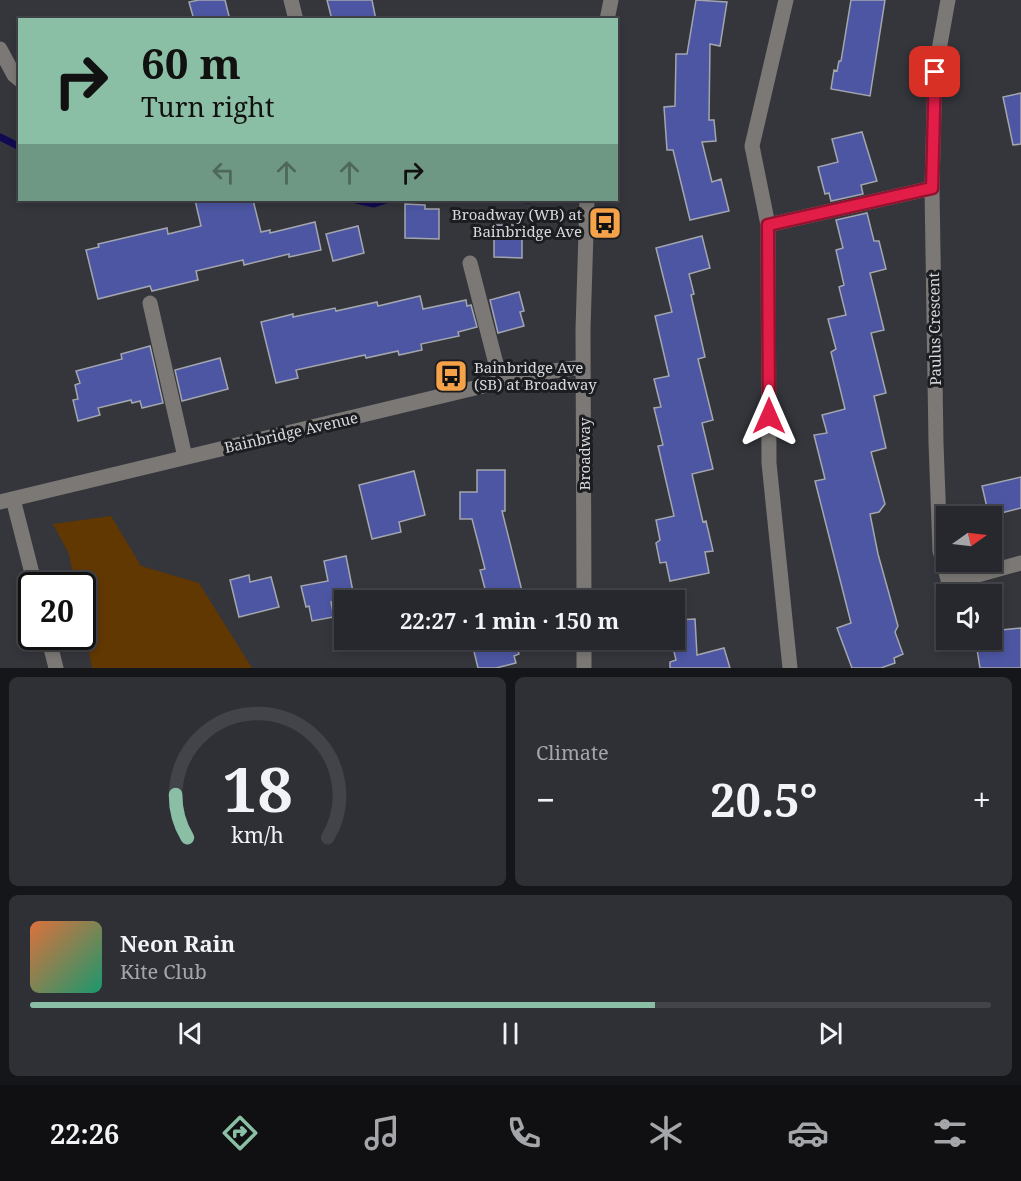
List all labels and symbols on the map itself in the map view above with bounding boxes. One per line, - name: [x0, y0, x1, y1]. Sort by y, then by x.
- pin: [909, 46, 960, 97]
- place label: Broadway (WB) at Bainbridge Ave: [452, 204, 582, 241]
- bus stop icon: Broadway (WB) at Bainbridge Ave: [587, 205, 623, 241]
- street label: Paulus Crescent: [923, 272, 945, 386]
- place label: Bainbridge Ave (SB) at Broadway: [474, 357, 597, 394]
- bus stop icon: Bainbridge Ave (SB) at Broadway: [433, 358, 469, 394]
- position arrow: [737, 384, 801, 448]
- street label: Bainbridge Avenue: [222, 407, 360, 457]
- street label: Broadway: [574, 417, 594, 490]
- north arrow: [936, 506, 1002, 572]
- speed limit sign: 20: [18, 572, 96, 650]

